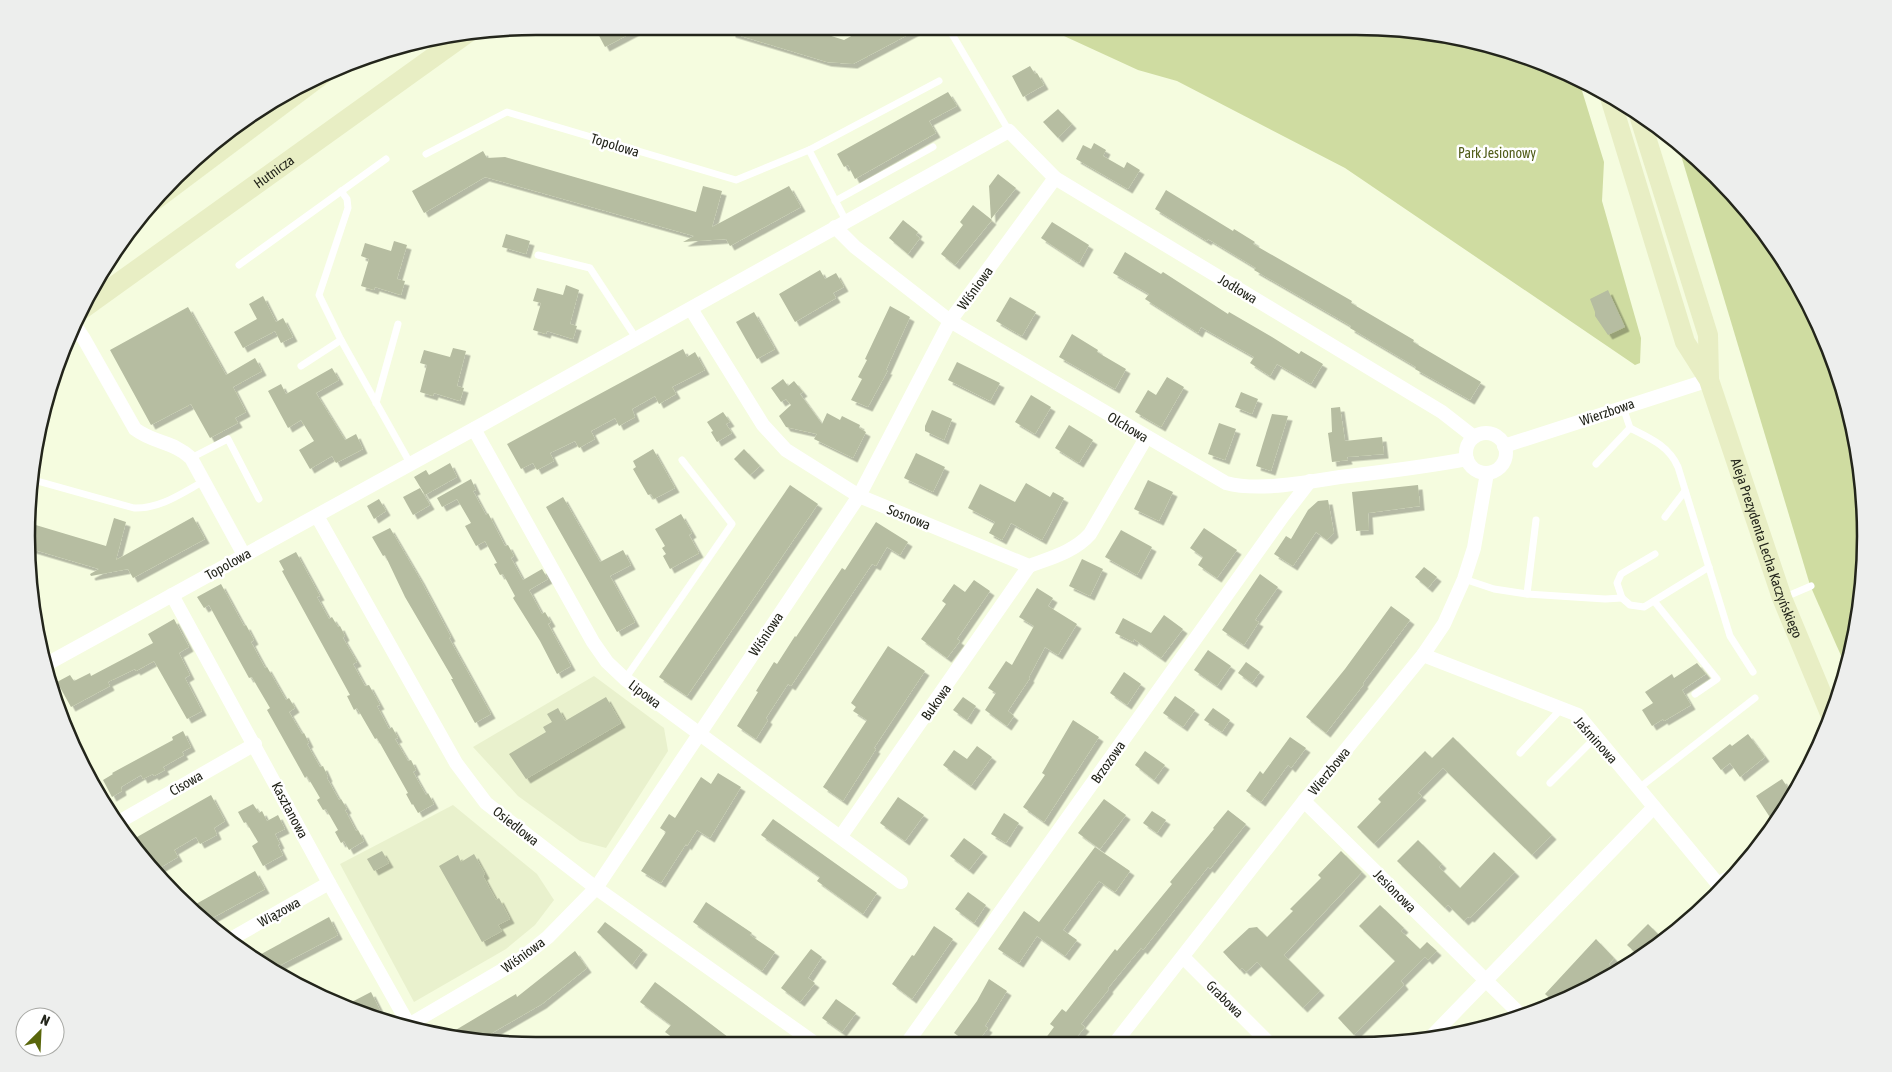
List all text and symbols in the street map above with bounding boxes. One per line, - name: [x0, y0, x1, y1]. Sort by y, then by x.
- street label: Topolowa: [589, 130, 641, 160]
- park label: Park Jesionowy: [1458, 145, 1536, 161]
- street label: Hutnicza: [251, 152, 297, 191]
- street label: Wiśniowa: [954, 263, 996, 313]
- street label: Jodłowa: [1216, 271, 1260, 307]
- street label: Wierzbowa: [1578, 395, 1636, 429]
- street label: Olchowa: [1105, 409, 1151, 445]
- street label: Aleja Prezydenta Lecha Kaczyńskiego: [1728, 456, 1806, 640]
- street label: Sosnowa: [885, 501, 933, 533]
- street label: Topolowa: [202, 545, 254, 583]
- street label: Wiśniowa: [746, 609, 786, 659]
- street label: Lipowa: [626, 677, 664, 711]
- street label: Bukowa: [918, 681, 954, 723]
- street label: Jaśminowa: [1571, 713, 1621, 767]
- street label: Brzozowa: [1088, 738, 1128, 786]
- street label: Wierzbowa: [1305, 744, 1353, 798]
- street label: Cisowa: [167, 767, 205, 799]
- street label: Kasztanowa: [268, 779, 312, 841]
- street label: Osiedlowa: [490, 803, 542, 849]
- street label: Jesionowa: [1370, 866, 1420, 916]
- street label: Wiązowa: [255, 894, 303, 930]
- street label: Wiśniowa: [498, 934, 548, 976]
- street label: Grabowa: [1203, 977, 1247, 1021]
- north arrow: [15, 1007, 65, 1057]
- text: N: [38, 1011, 52, 1029]

